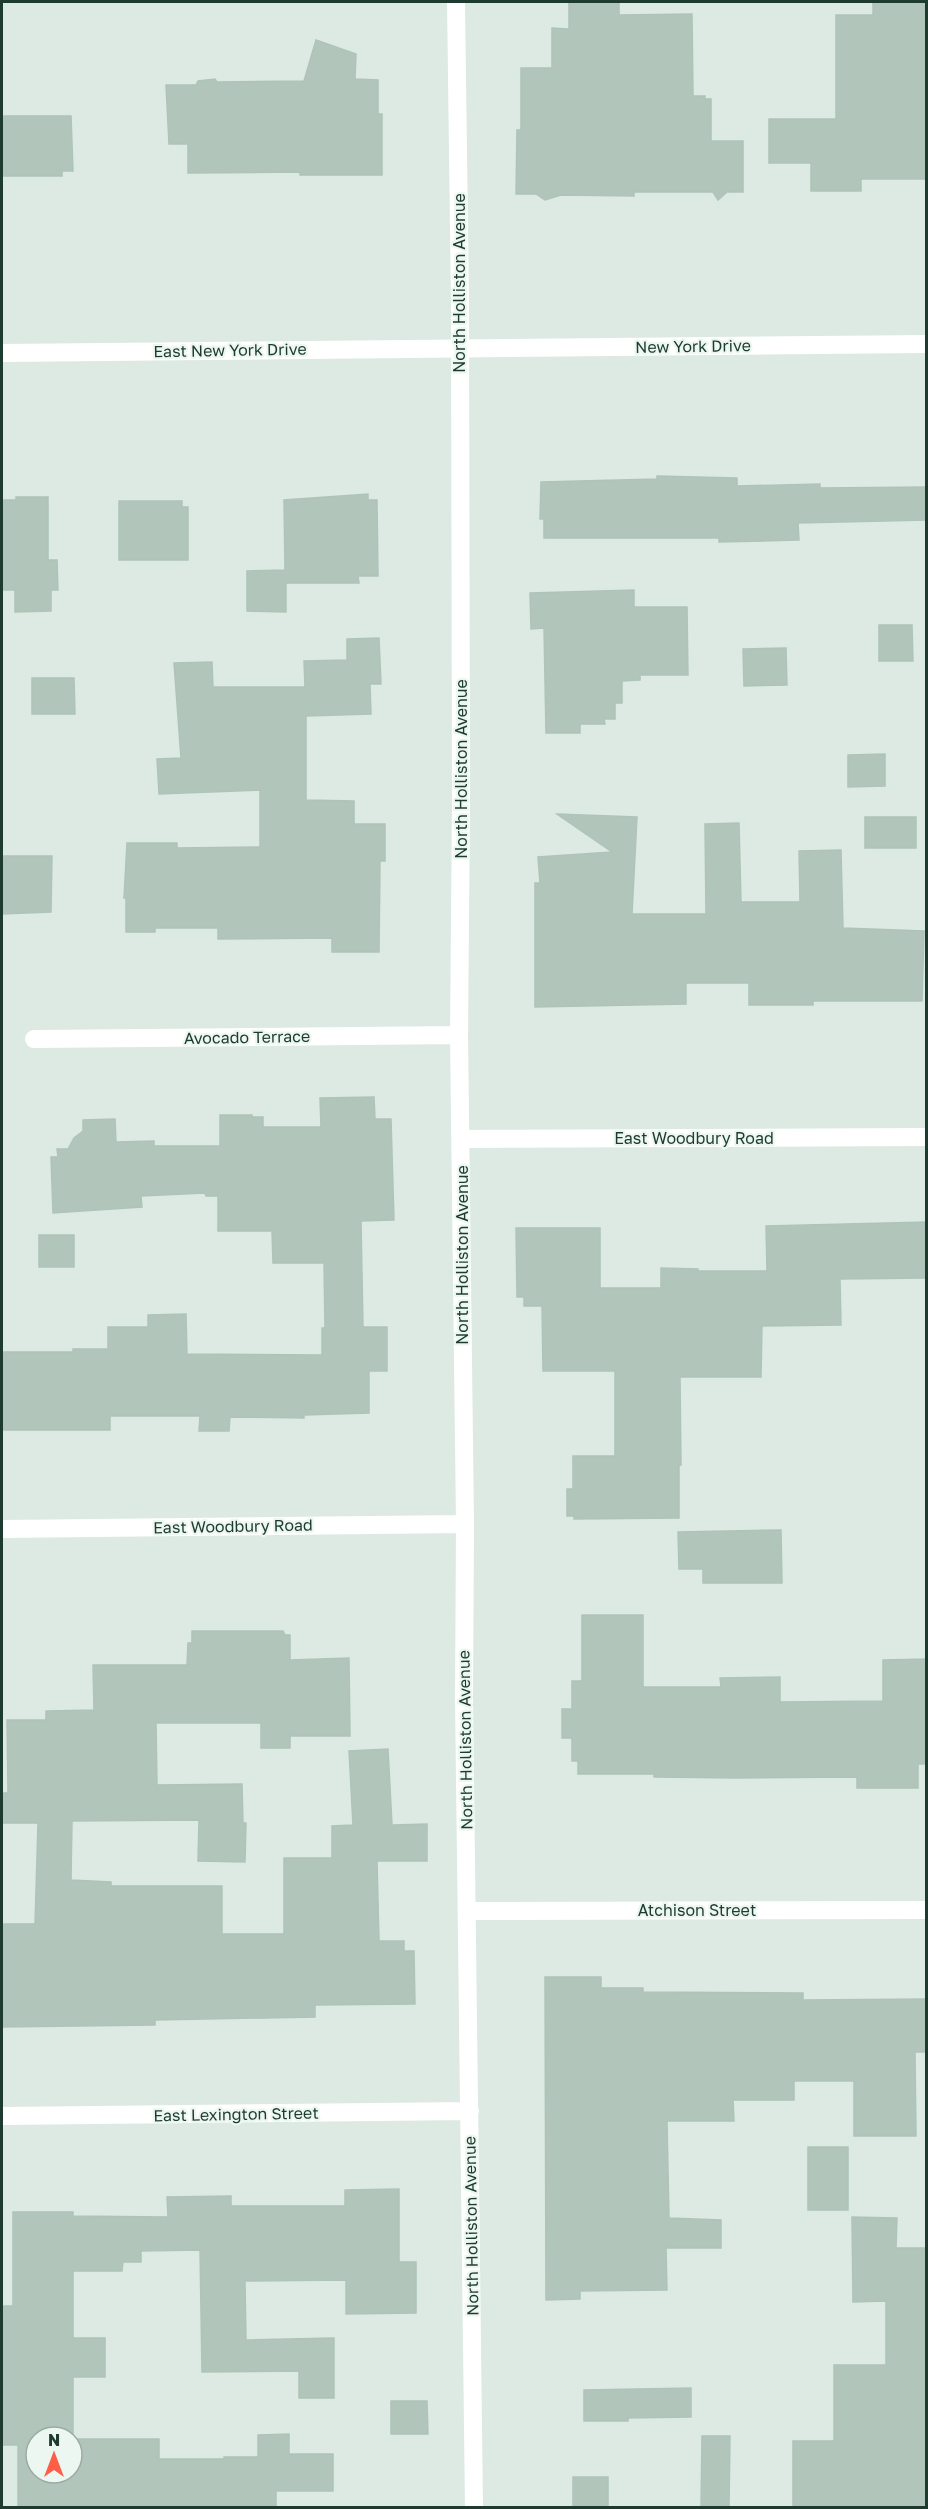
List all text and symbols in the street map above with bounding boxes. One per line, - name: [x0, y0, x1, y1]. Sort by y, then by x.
- street label: North Holliston Avenue: [449, 193, 469, 373]
- street label: New York Drive: [635, 335, 751, 357]
- street label: East New York Drive: [153, 339, 307, 361]
- street label: North Holliston Avenue: [451, 679, 471, 859]
- street label: Avocado Terrace: [184, 1026, 310, 1048]
- street label: East Woodbury Road: [614, 1128, 774, 1148]
- street label: North Holliston Avenue: [452, 1165, 472, 1345]
- street label: East Woodbury Road: [153, 1515, 313, 1537]
- street label: North Holliston Avenue: [453, 1650, 477, 1830]
- street label: Atchison Street: [638, 1900, 756, 1920]
- street label: East Lexington Street: [153, 2103, 319, 2125]
- street label: North Holliston Avenue: [459, 2136, 483, 2316]
- north arrow: [24, 2425, 84, 2485]
- text: N: [48, 2430, 60, 2450]

